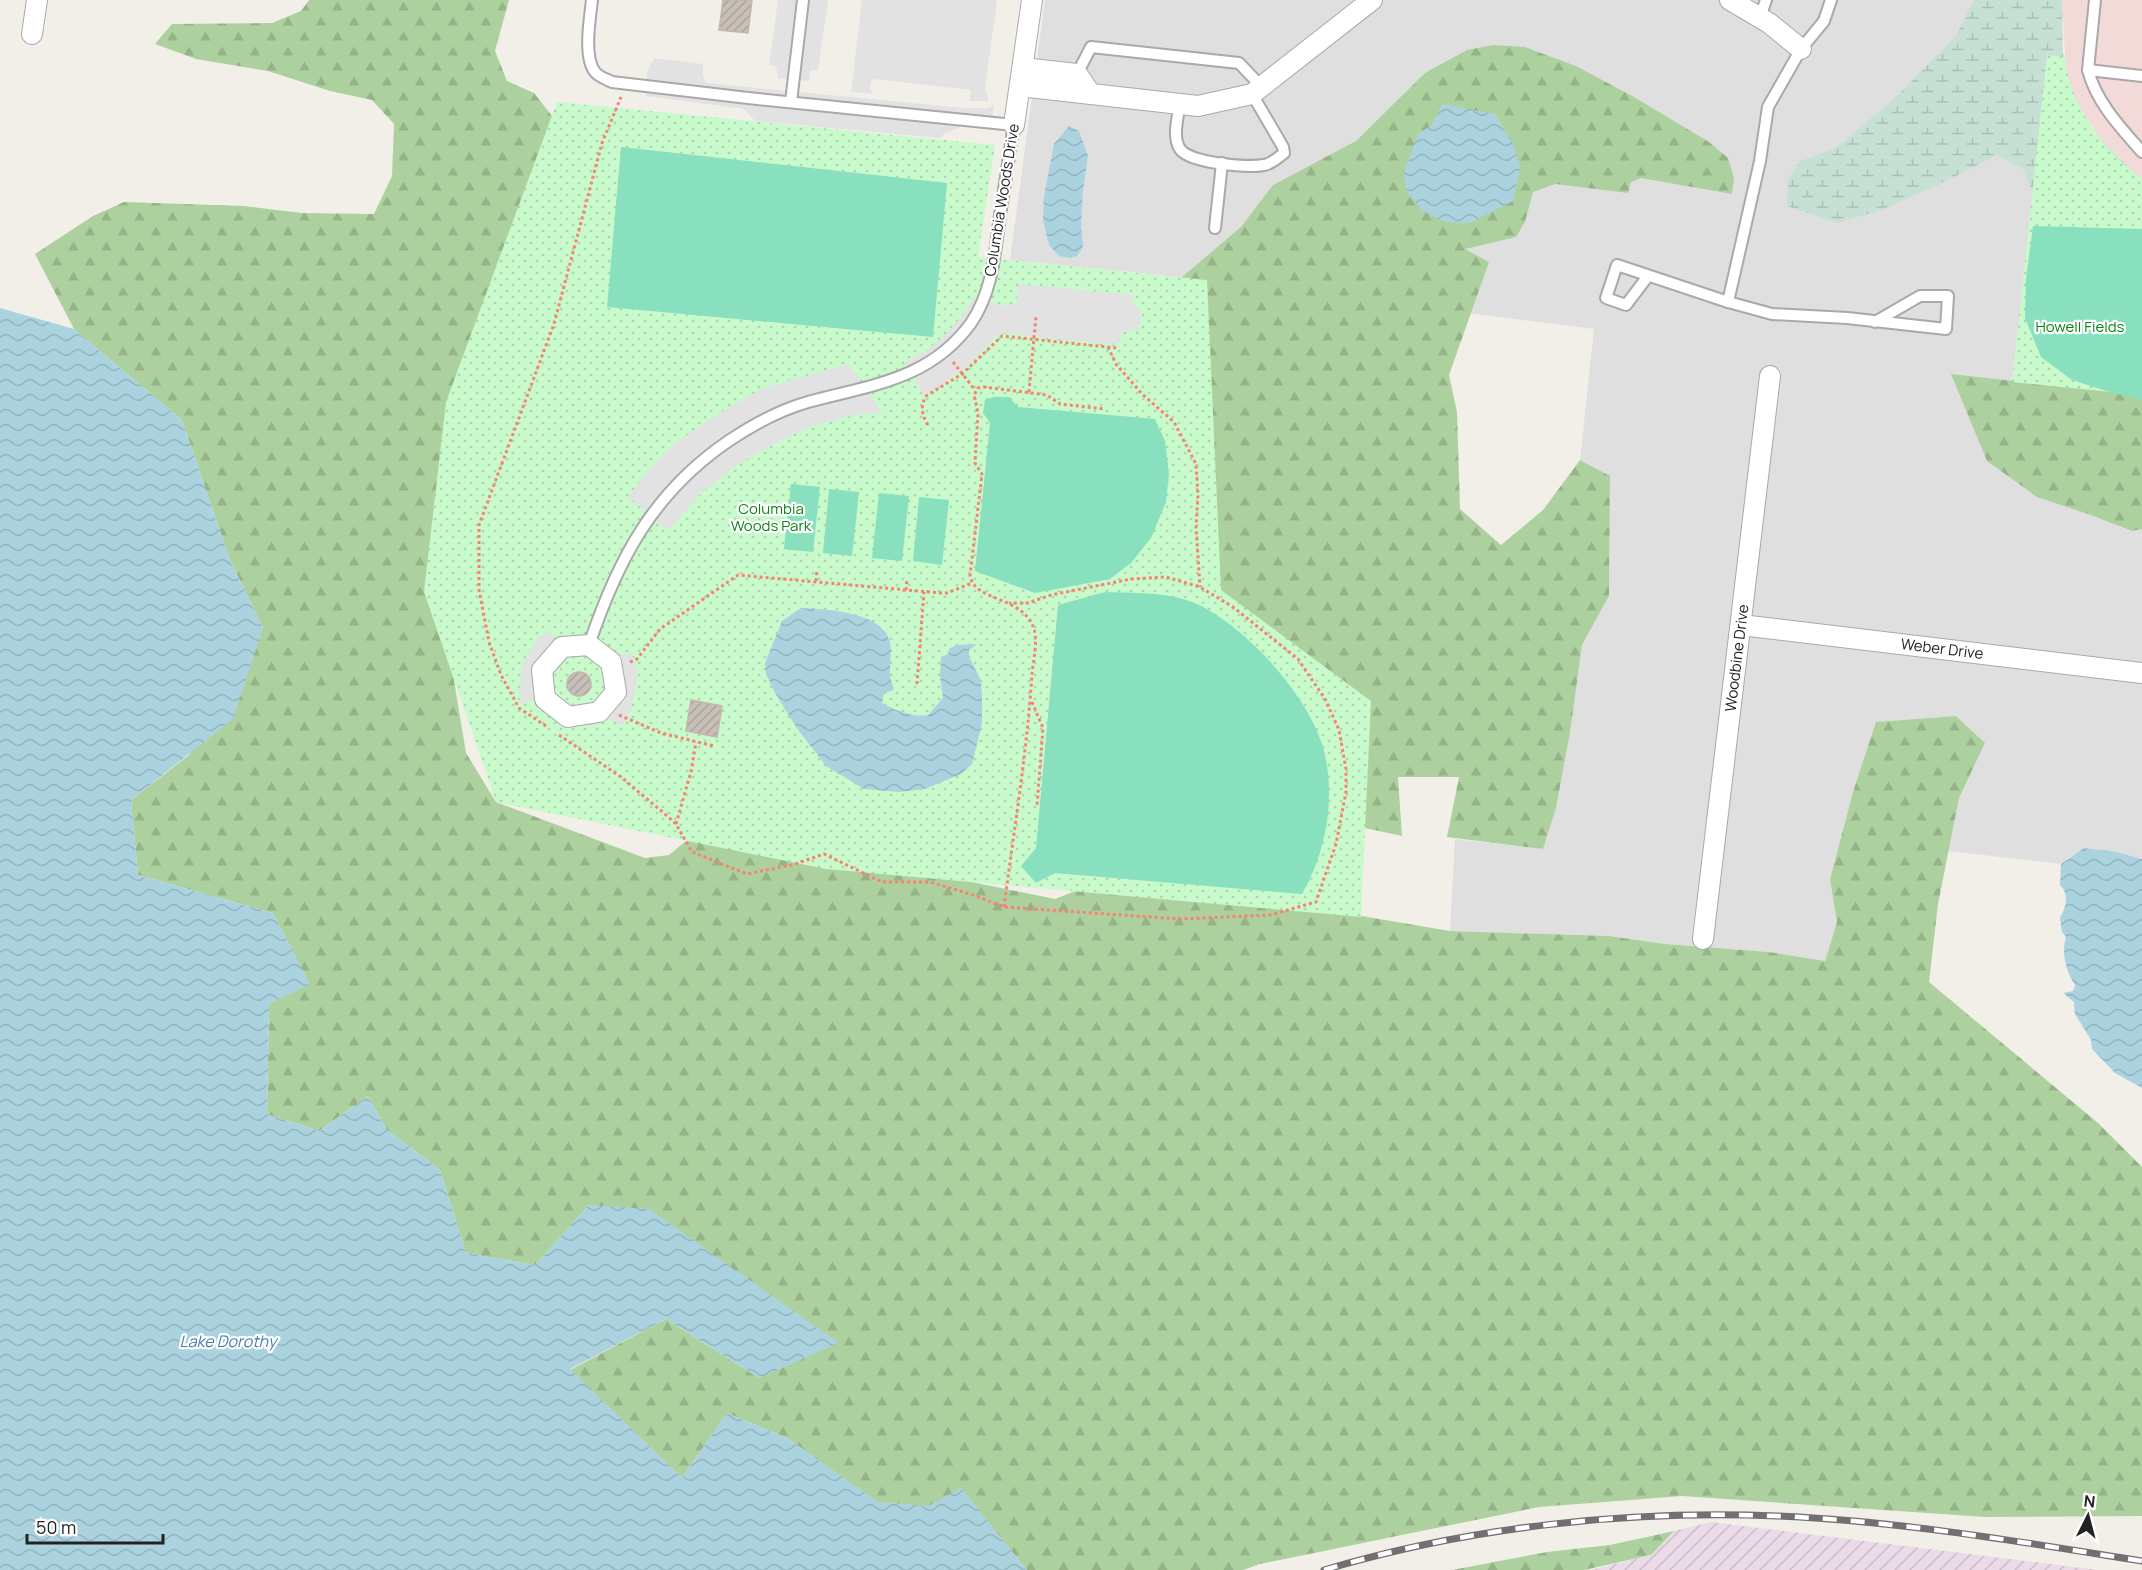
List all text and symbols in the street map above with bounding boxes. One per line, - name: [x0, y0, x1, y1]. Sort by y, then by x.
- street label: Columbia Woods Drive: [979, 122, 1024, 278]
- park label: Howell Fields: [2036, 316, 2125, 337]
- park label: Columbia Woods Park: [731, 498, 812, 536]
- street label: Woodbine Drive: [1720, 603, 1754, 713]
- street label: Weber Drive: [1900, 633, 1985, 664]
- water label: Lake Dorothy: [179, 1330, 279, 1352]
- north arrow: [2058, 1486, 2118, 1546]
- text: N: [2083, 1490, 2096, 1513]
- scale bar: [27, 1507, 164, 1545]
- text: 50 m: [36, 1515, 76, 1539]

